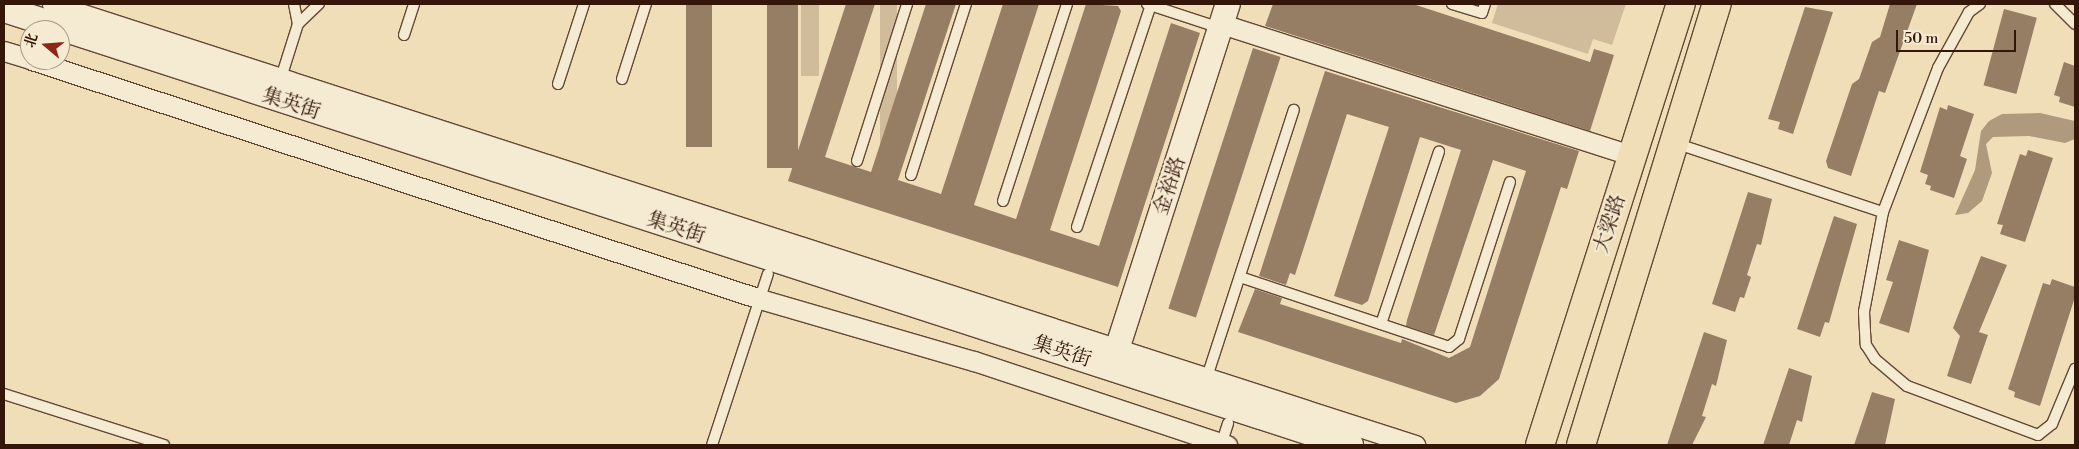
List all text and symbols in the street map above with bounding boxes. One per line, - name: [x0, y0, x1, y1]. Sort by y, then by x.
- north arrow: [20, 20, 70, 70]
- scale bar: [1899, 20, 2019, 52]
- text: 50 m: [1904, 29, 1938, 48]
- text: 北: [21, 31, 42, 50]
- street label: 集英街: [259, 83, 323, 125]
- street label: 金裕路: [1149, 154, 1191, 218]
- street label: 大梁路: [1589, 192, 1631, 256]
- street label: 集英街: [644, 207, 708, 249]
- street label: 集英街: [1030, 331, 1094, 373]

